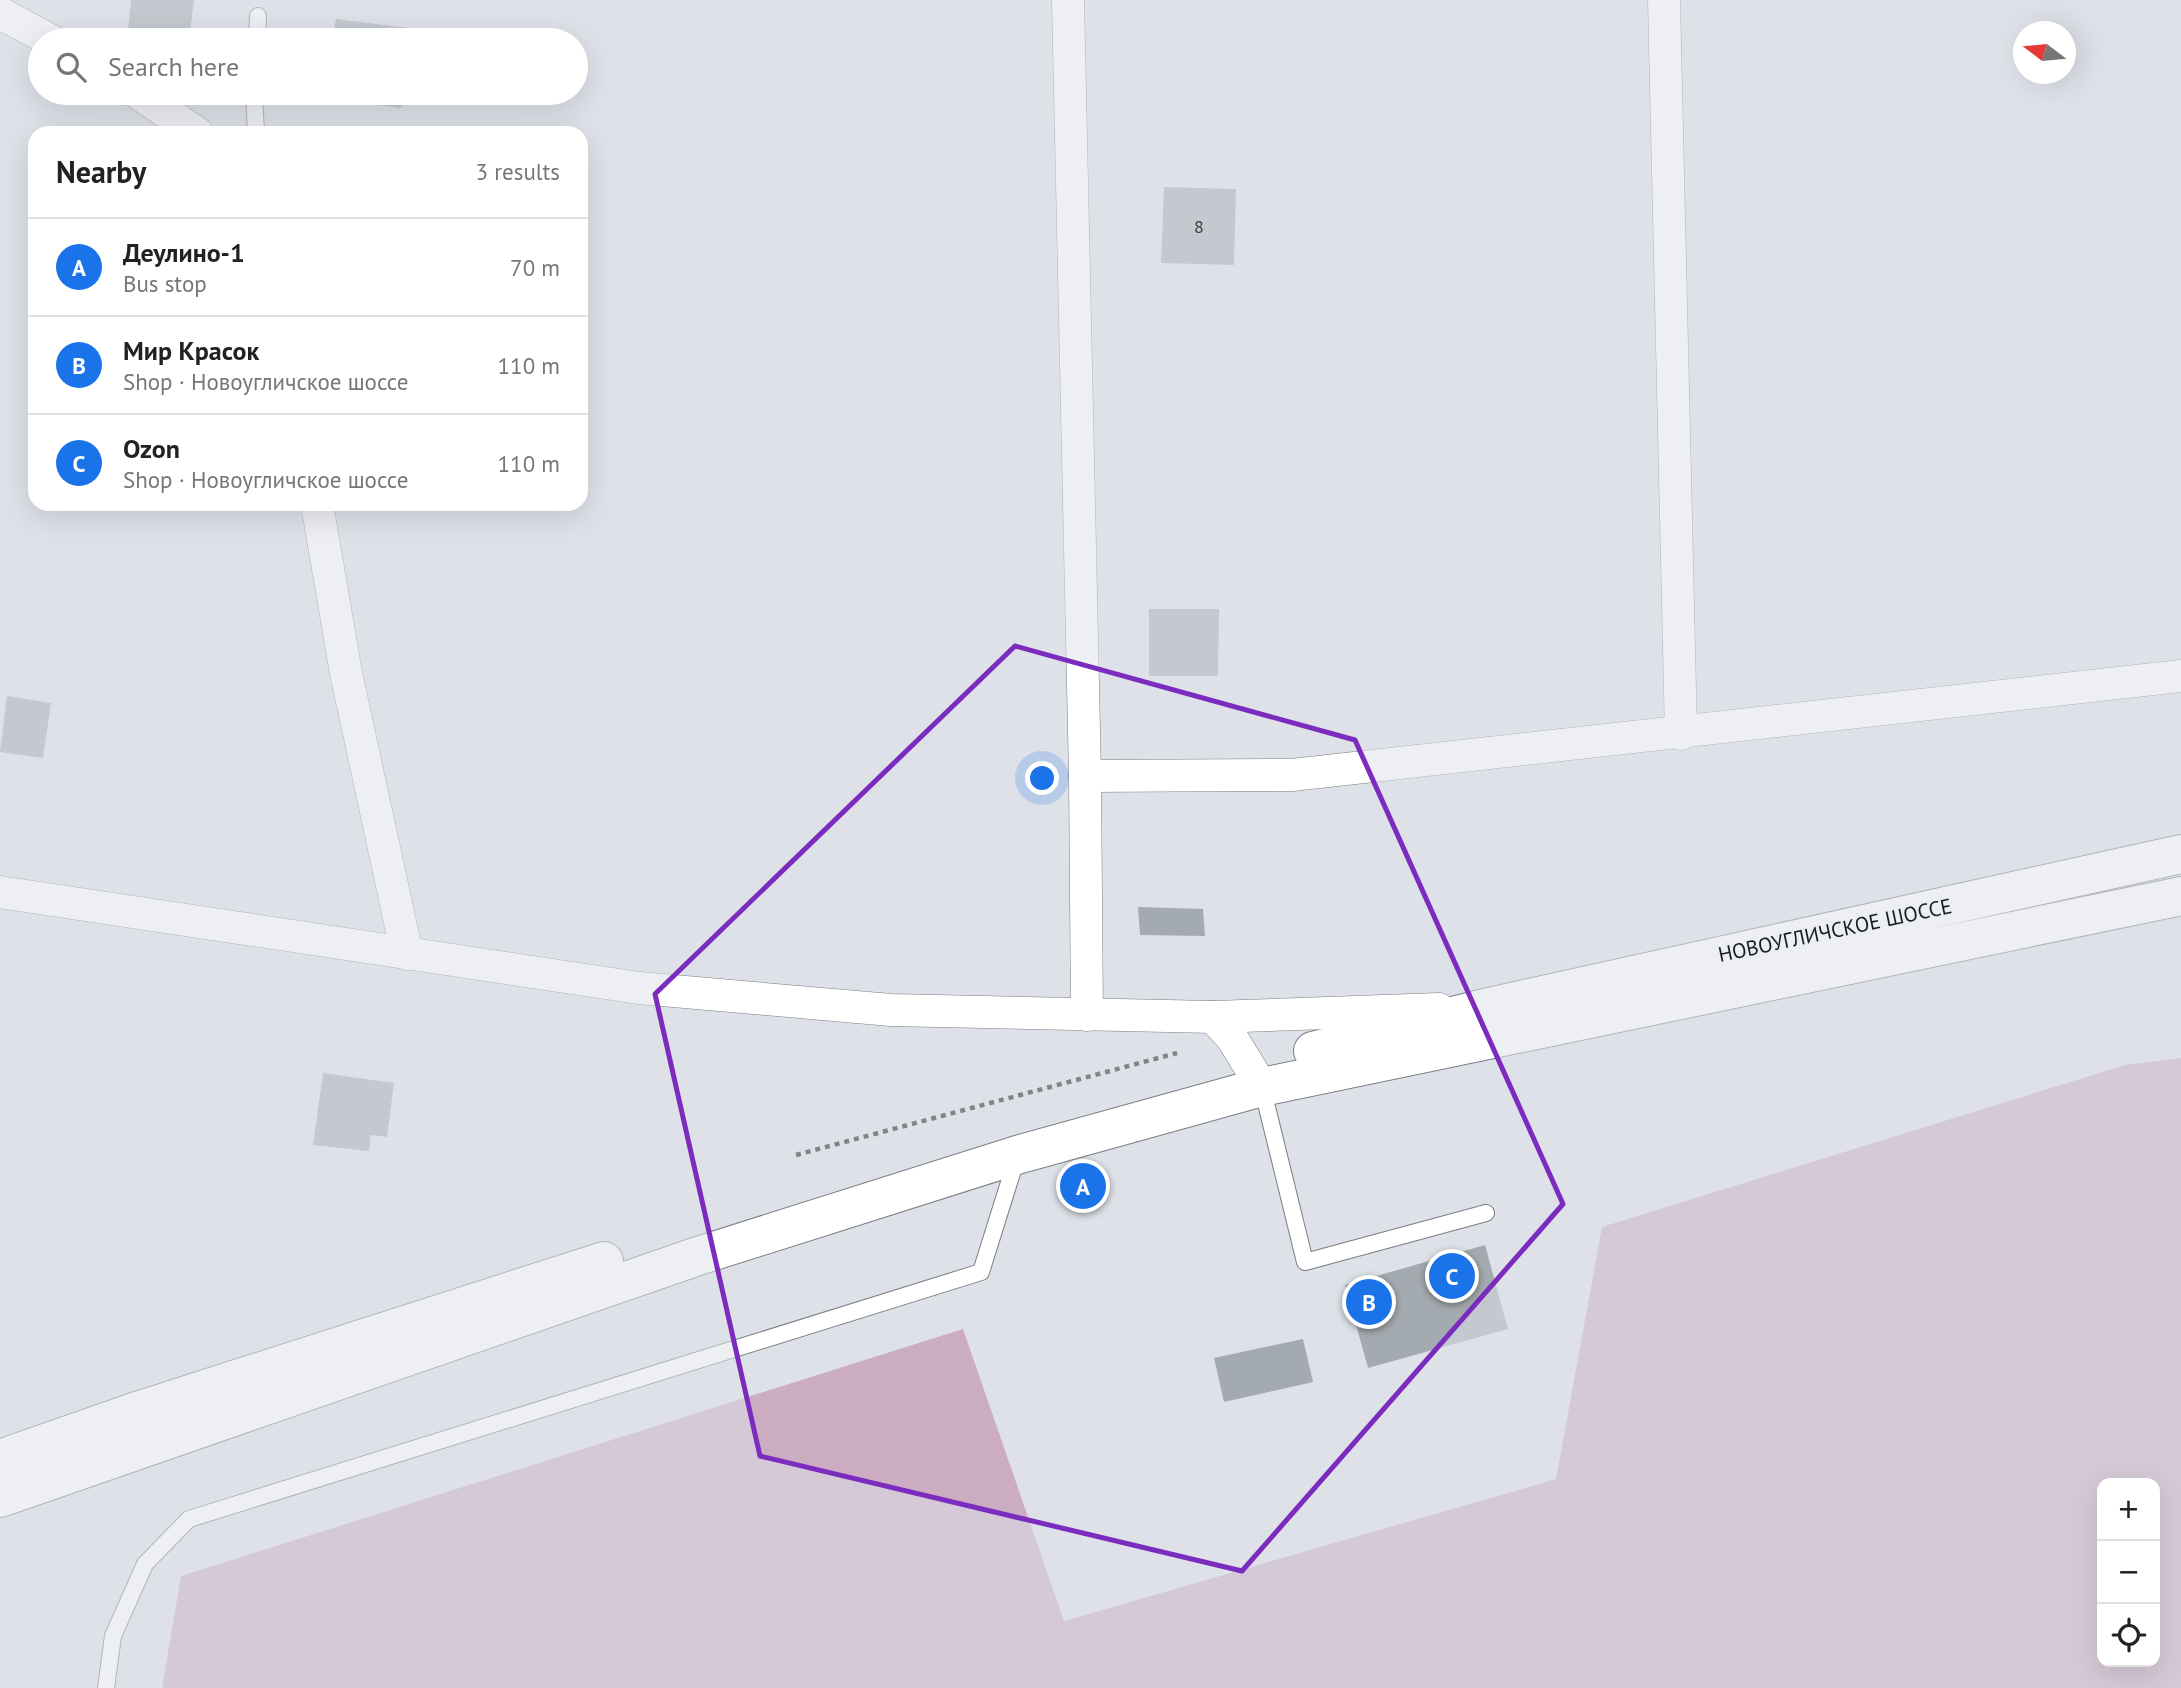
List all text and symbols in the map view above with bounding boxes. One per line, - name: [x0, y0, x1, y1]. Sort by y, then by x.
- north arrow: [2013, 21, 2076, 84]
- search box: [28, 28, 588, 105]
- icon: search: [52, 48, 90, 86]
- text: Search here: [108, 50, 239, 83]
- text: Nearby: [56, 152, 146, 191]
- text: 3 results: [476, 157, 560, 186]
- house number: 8: [1194, 215, 1204, 238]
- text: Деулино-1: [123, 236, 245, 269]
- text: A: [72, 253, 86, 282]
- text: 70 m: [510, 253, 560, 282]
- text: Bus stop: [123, 269, 207, 298]
- text: Мир Красок: [123, 334, 259, 367]
- text: B: [72, 351, 86, 380]
- text: 110 m: [498, 351, 560, 380]
- text: Shop · Новоугличское шоссе: [123, 367, 408, 396]
- text: Ozon: [123, 432, 180, 465]
- text: C: [73, 449, 85, 478]
- text: 110 m: [498, 449, 560, 478]
- text: Shop · Новоугличское шоссе: [123, 465, 408, 494]
- your location: [1025, 761, 1059, 795]
- street label: НОВОУГЛИЧСКОЕ ШОССЕ: [1716, 892, 1954, 968]
- pin: A: [1060, 1160, 1106, 1212]
- pin: C: [1429, 1250, 1475, 1302]
- pin: B: [1346, 1276, 1392, 1328]
- map controls: [2097, 1478, 2160, 1667]
- button: +: [2097, 1478, 2160, 1541]
- button: −: [2097, 1541, 2160, 1604]
- button: locate: [2097, 1604, 2160, 1667]

